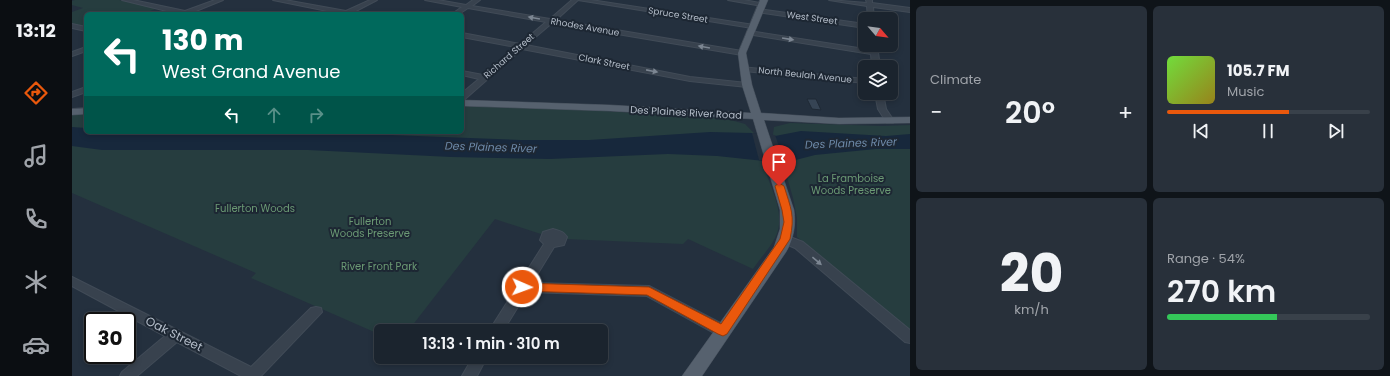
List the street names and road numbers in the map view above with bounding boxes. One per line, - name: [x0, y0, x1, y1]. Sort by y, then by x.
- street label: Spruce Street: [647, 4, 709, 26]
- street label: West Street: [786, 9, 838, 27]
- street label: Rhodes Avenue: [550, 15, 621, 39]
- street label: Richard Street: [481, 31, 537, 81]
- street label: Clark Street: [577, 51, 631, 73]
- street label: North Beulah Avenue: [758, 64, 853, 86]
- street label: Des Plaines River Road: [630, 102, 742, 123]
- street label: Oak Street: [143, 312, 206, 355]

